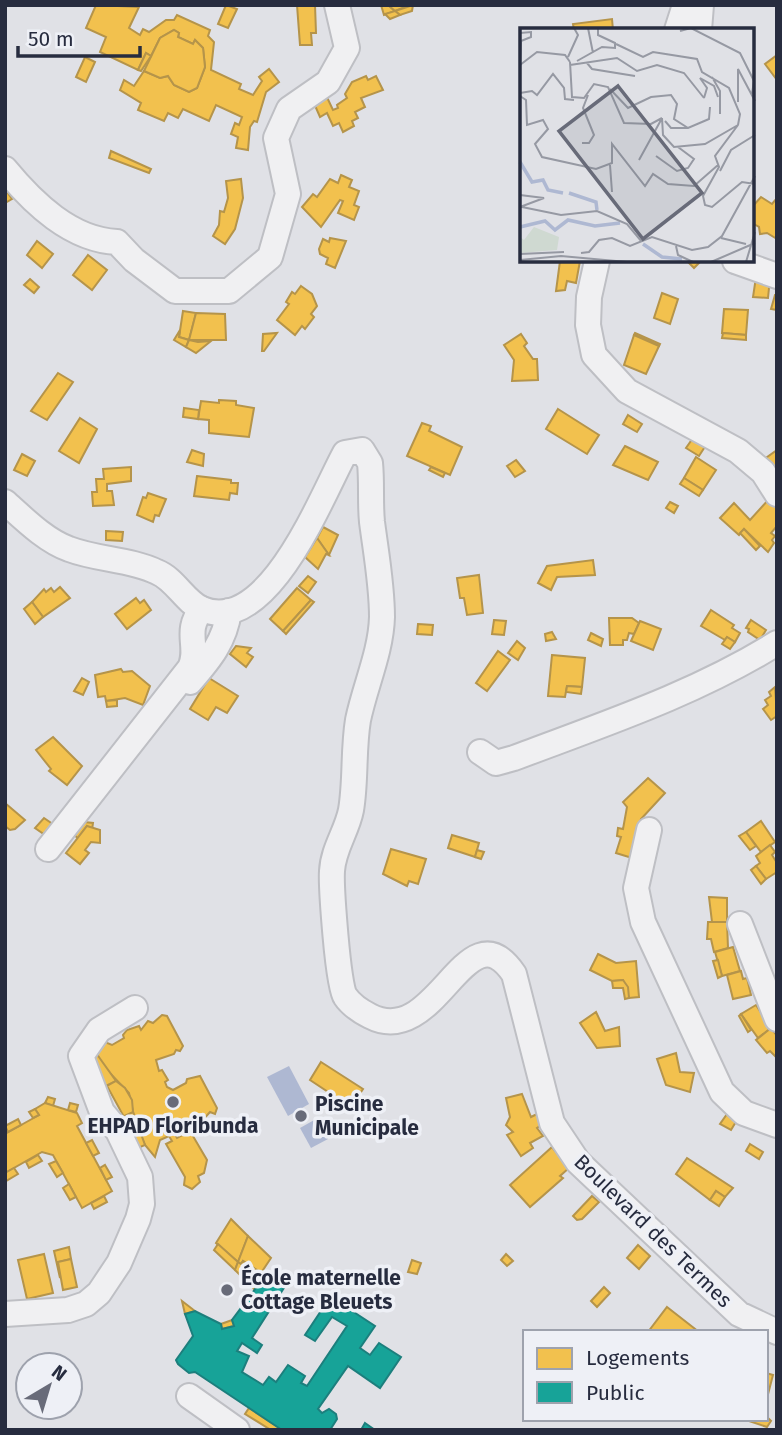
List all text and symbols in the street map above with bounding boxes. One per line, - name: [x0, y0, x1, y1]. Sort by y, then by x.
- scale bar: [18, 14, 140, 58]
- text: 50 m: [28, 26, 74, 52]
- inset map: [520, 28, 754, 262]
- place label: Piscine Municipale: [315, 1091, 419, 1141]
- marker: EHPAD Floribunda: [165, 1094, 181, 1110]
- marker: Piscine Municipale: [293, 1108, 309, 1124]
- place label: EHPAD Floribunda: [88, 1113, 258, 1139]
- street label: Boulevard des Termes: [569, 1149, 738, 1313]
- place label: École maternelle Cottage Bleuets: [241, 1264, 401, 1315]
- marker: École maternelle Cottage Bleuets: [219, 1282, 235, 1298]
- legend: [523, 1330, 768, 1421]
- text: Logements: [586, 1345, 690, 1371]
- north arrow: [14, 1351, 84, 1421]
- text: N: [47, 1360, 71, 1386]
- text: Public: [586, 1380, 644, 1406]

